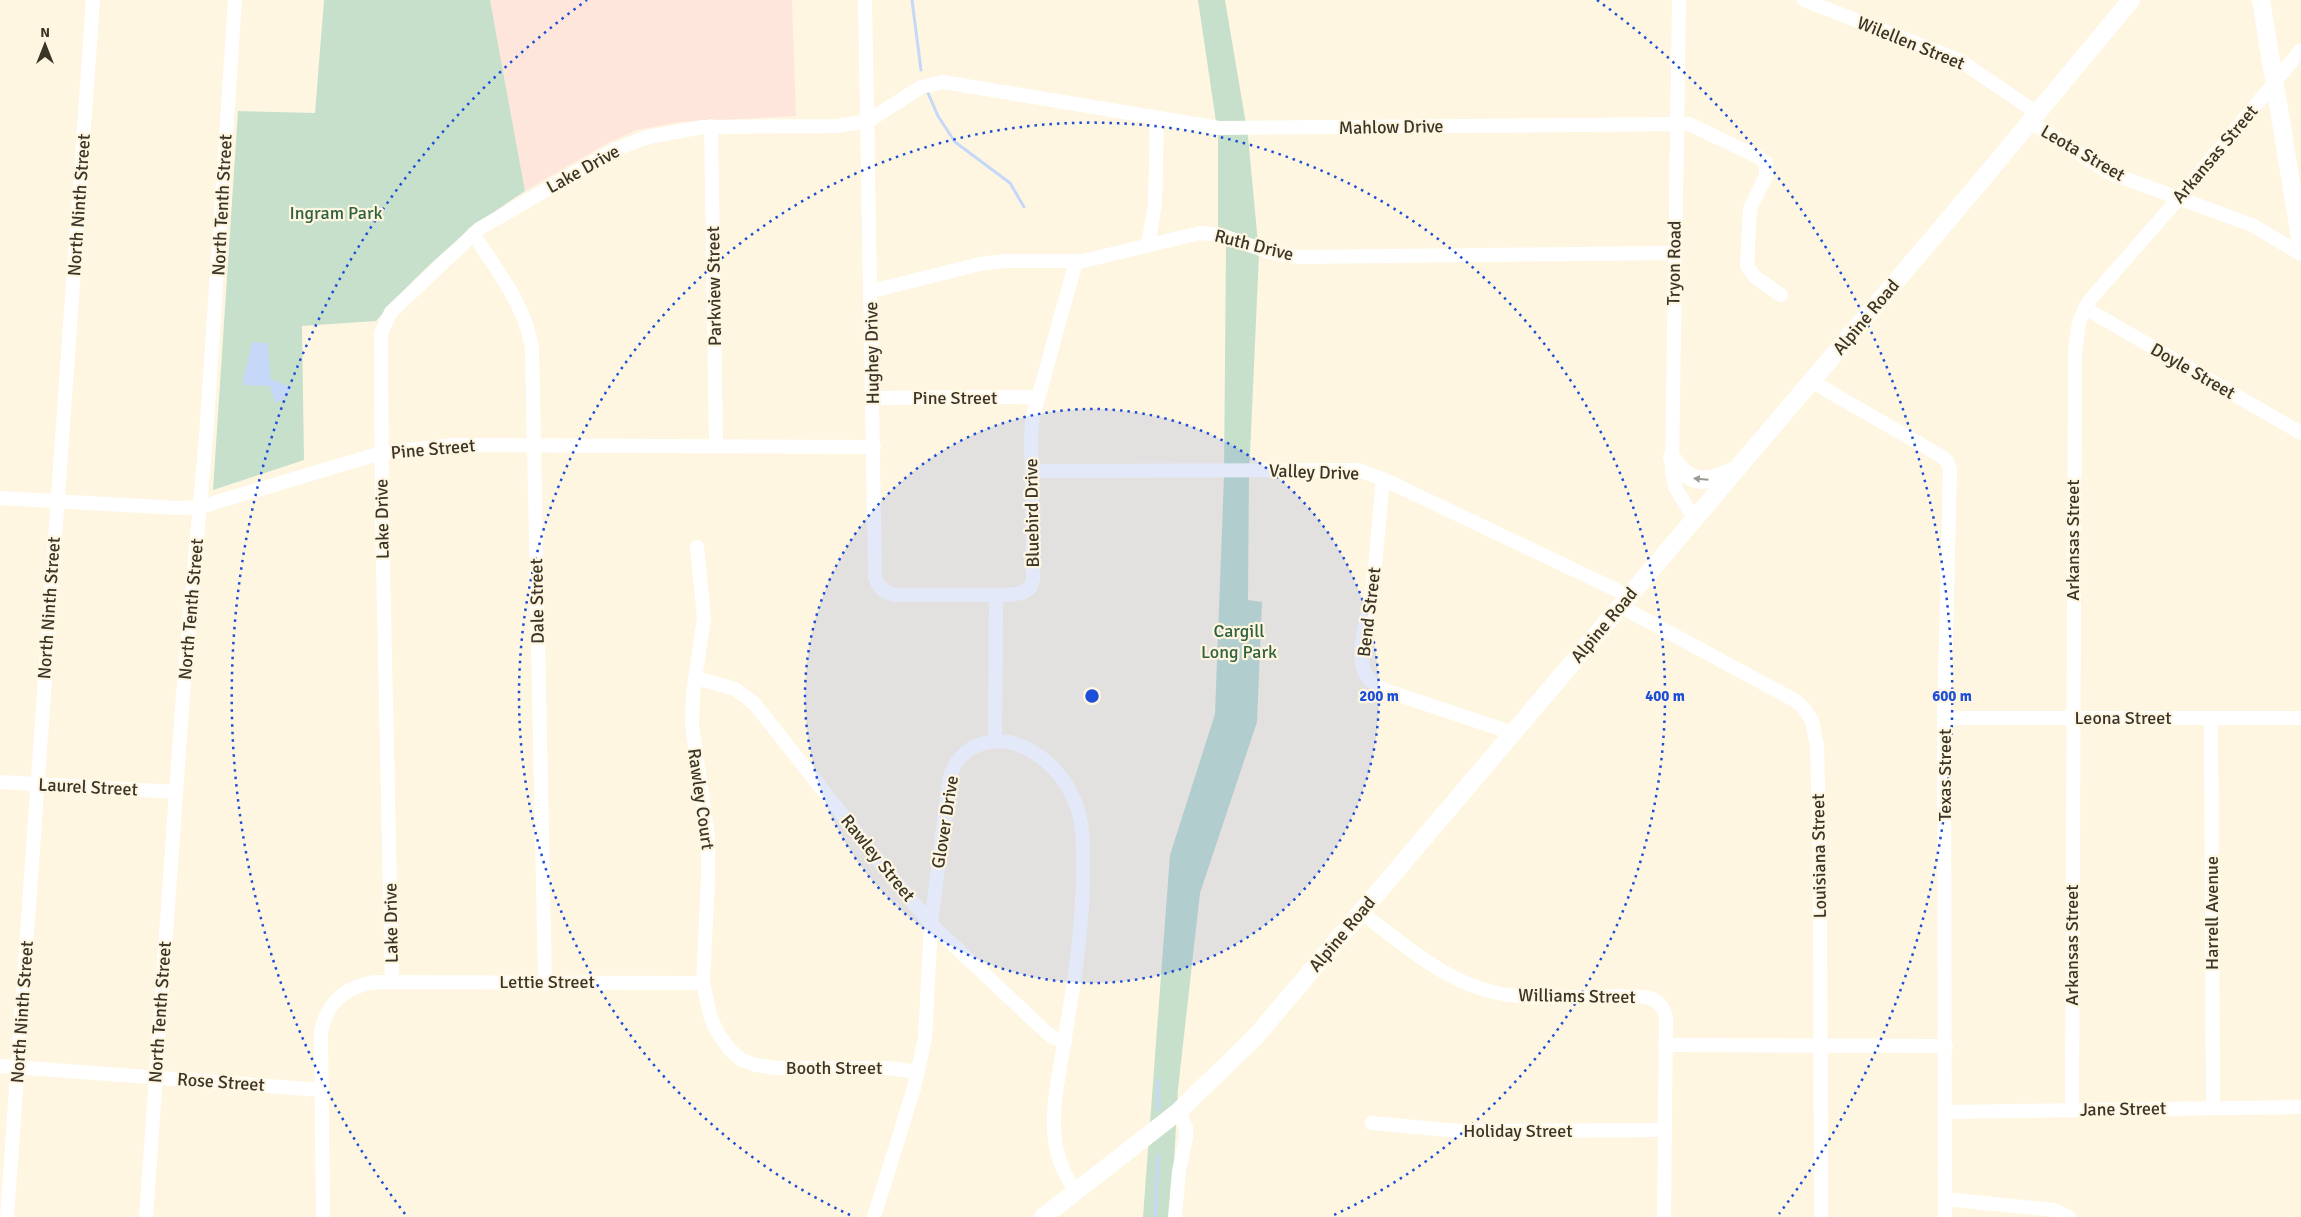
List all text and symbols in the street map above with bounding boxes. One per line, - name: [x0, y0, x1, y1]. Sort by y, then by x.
- street label: Wilellen Street: [1854, 11, 1968, 75]
- north arrow: [20, 20, 70, 70]
- text: N: [40, 24, 50, 41]
- street label: Arkansas Street: [2168, 100, 2262, 208]
- street label: Mahlow Drive: [1338, 115, 1444, 139]
- street label: Leota Street: [2037, 120, 2129, 186]
- street label: North Ninth Street: [63, 133, 95, 277]
- street label: North Tenth Street: [207, 134, 237, 276]
- street label: Lake Drive: [543, 140, 623, 198]
- park label: Ingram Park: [289, 202, 383, 224]
- street label: Tryon Road: [1662, 220, 1686, 306]
- street label: Ruth Drive: [1212, 225, 1296, 265]
- street label: Parkview Street: [702, 226, 726, 346]
- street label: Alpine Road: [1828, 275, 1904, 359]
- street label: Hughey Drive: [860, 301, 884, 405]
- street label: Doyle Street: [2147, 338, 2239, 404]
- street label: Pine Street: [913, 387, 997, 409]
- street label: Pine Street: [390, 434, 476, 464]
- street label: Bluebird Drive: [1020, 458, 1044, 568]
- street label: Valley Drive: [1268, 459, 1360, 485]
- one-way arrow: [1692, 475, 1708, 483]
- street label: Lake Drive: [370, 479, 394, 559]
- street label: Arkansas Street: [2062, 479, 2084, 601]
- street label: North Ninth Street: [33, 536, 65, 680]
- street label: North Tenth Street: [174, 537, 208, 681]
- street label: Dale Street: [525, 558, 549, 644]
- street label: Bend Street: [1353, 566, 1385, 658]
- street label: Alpine Road: [1566, 583, 1642, 667]
- park label: Cargill Long Park: [1201, 620, 1277, 663]
- centre of rings: [1083, 687, 1101, 705]
- text: 200 m: [1359, 687, 1399, 705]
- text: 400 m: [1645, 687, 1685, 705]
- text: 600 m: [1932, 687, 1972, 705]
- street label: Leona Street: [2074, 707, 2172, 729]
- street label: Texas Street: [1934, 729, 1956, 821]
- street label: Rawley Court: [683, 747, 719, 851]
- street label: Laurel Street: [38, 773, 138, 801]
- street label: Glover Drive: [927, 774, 963, 870]
- street label: Louisiana Street: [1807, 793, 1831, 919]
- street label: Rawley Street: [836, 810, 920, 906]
- street label: Harrell Avenue: [2201, 856, 2223, 970]
- street label: Lake Drive: [379, 883, 403, 963]
- street label: Arkansas Street: [2061, 884, 2083, 1006]
- street label: Alpine Road: [1304, 892, 1380, 976]
- street label: North Ninth Street: [6, 940, 38, 1084]
- street label: North Tenth Street: [144, 941, 176, 1083]
- street label: Lettie Street: [499, 971, 595, 993]
- street label: Williams Street: [1518, 984, 1636, 1008]
- street label: Booth Street: [786, 1057, 882, 1079]
- street label: Rose Street: [176, 1068, 266, 1096]
- street label: Jane Street: [2080, 1097, 2166, 1121]
- street label: Holiday Street: [1463, 1120, 1573, 1142]

